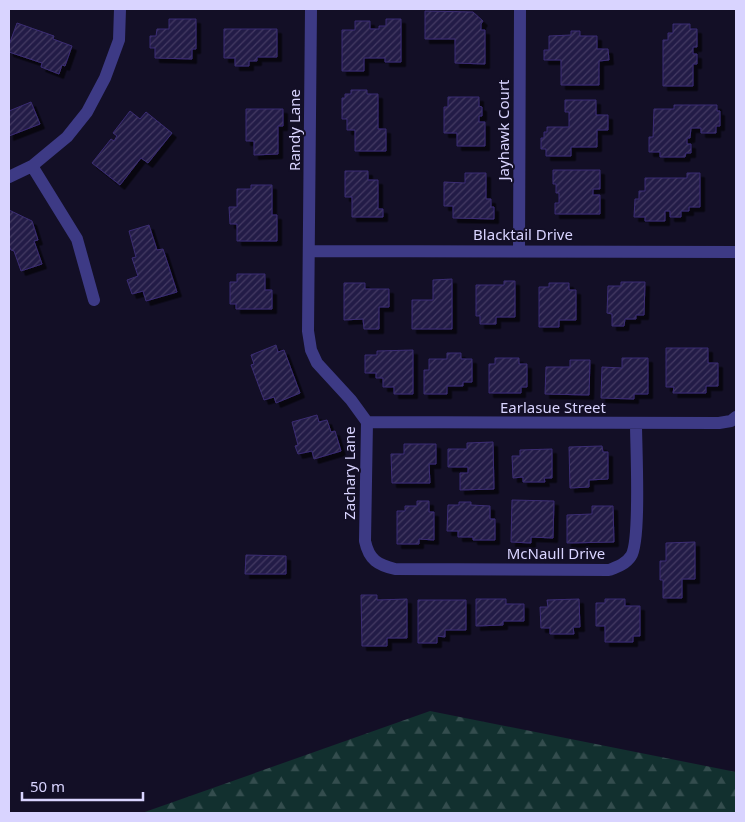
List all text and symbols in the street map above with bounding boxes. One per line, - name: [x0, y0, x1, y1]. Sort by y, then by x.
- street label: Jayhawk Court: [493, 79, 513, 182]
- street label: Randy Lane: [284, 89, 304, 171]
- street label: Blacktail Drive: [473, 224, 573, 244]
- street label: Earlasue Street: [500, 397, 607, 417]
- street label: Zachary Lane: [339, 426, 359, 520]
- street label: McNaull Drive: [507, 543, 605, 563]
- scale bar: [22, 770, 144, 802]
- text: 50 m: [30, 776, 65, 796]

